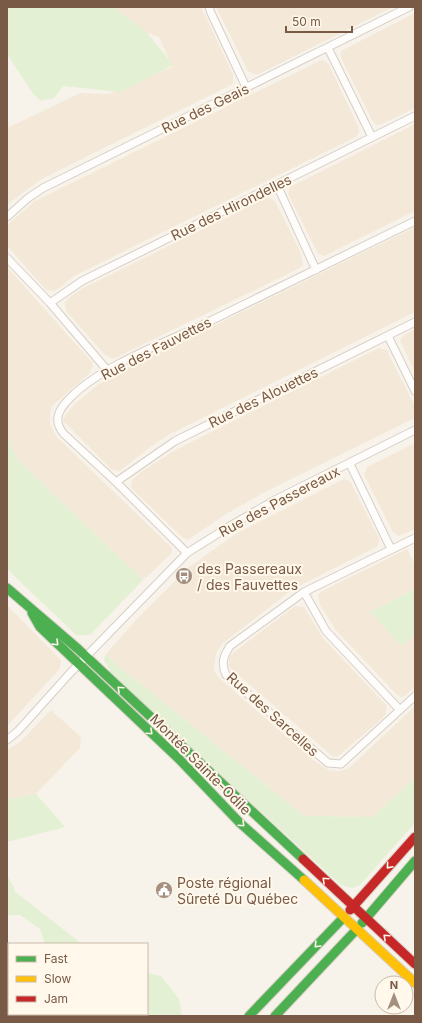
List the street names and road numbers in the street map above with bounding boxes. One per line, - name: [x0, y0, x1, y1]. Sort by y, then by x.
- street label: Rue des Geais: [159, 80, 251, 136]
- street label: Rue des Hirondelles: [168, 170, 294, 244]
- street label: Rue des Fauvettes: [98, 313, 214, 383]
- street label: Rue des Alouettes: [206, 363, 320, 431]
- street label: Rue des Passereaux: [216, 462, 343, 540]
- street label: Rue des Sarcelles: [224, 668, 322, 760]
- street label: Montée Sainte-Odile: [147, 710, 255, 818]

